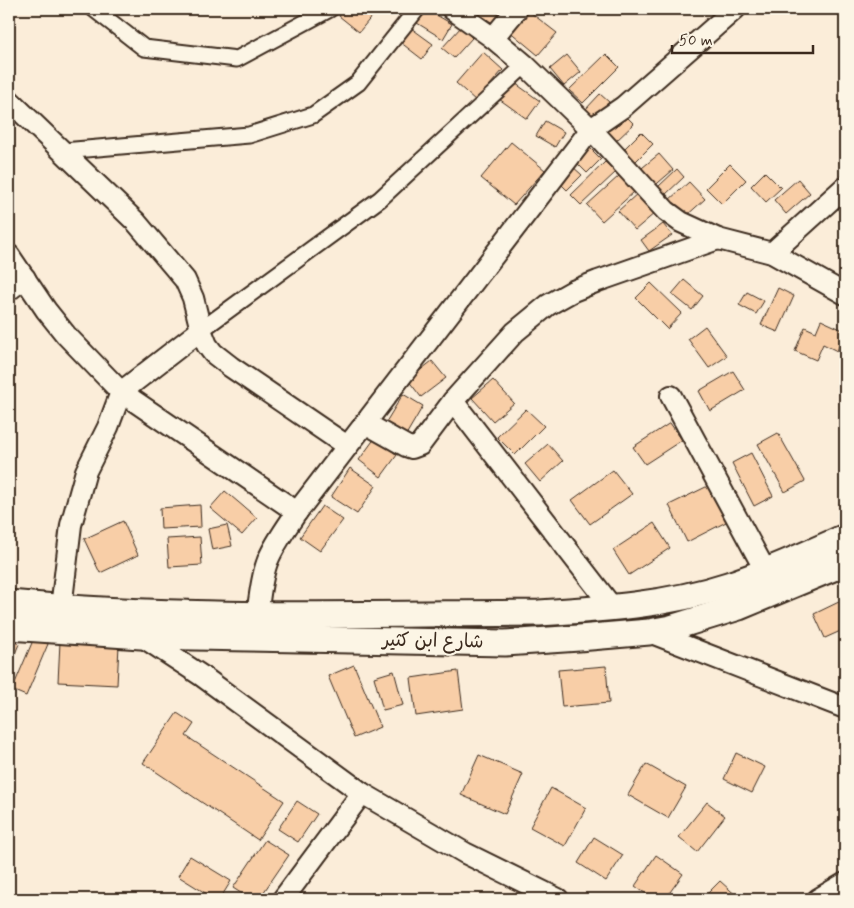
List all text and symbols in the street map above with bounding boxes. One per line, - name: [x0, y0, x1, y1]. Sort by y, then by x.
- scale bar: [672, 22, 813, 54]
- text: 50 m: [679, 31, 713, 51]
- street label: شارع ابن كثير: [380, 628, 484, 654]

